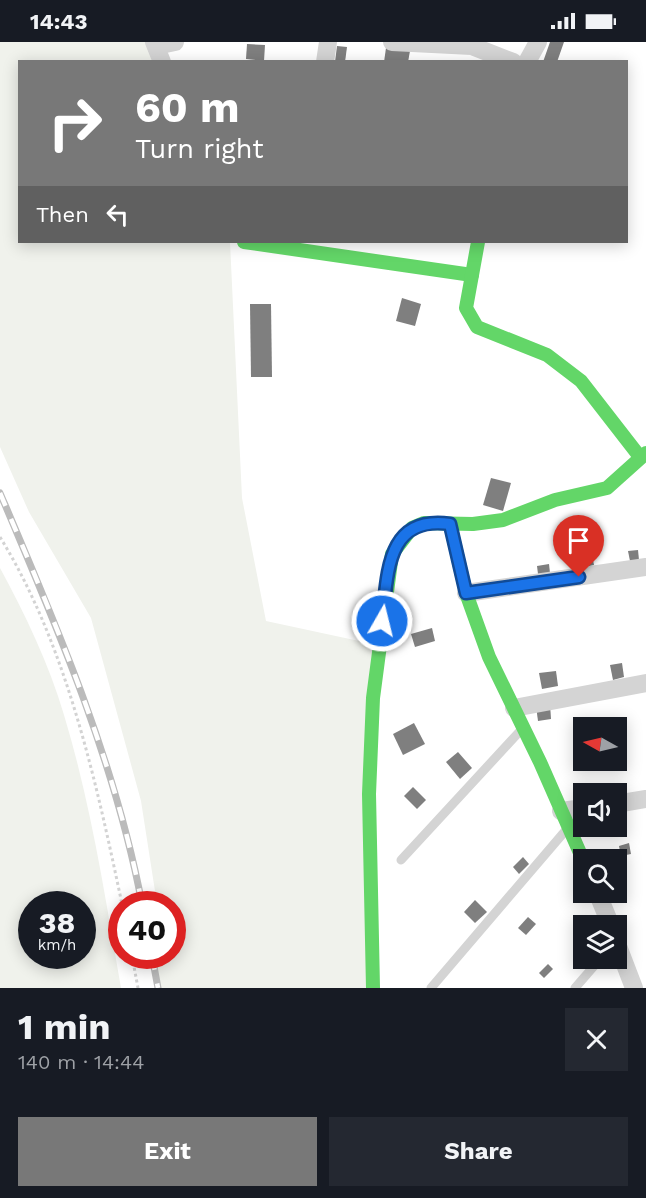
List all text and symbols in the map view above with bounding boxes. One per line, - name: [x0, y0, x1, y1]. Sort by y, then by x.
- text: 14:43: [30, 9, 88, 34]
- text: 60 m: [135, 83, 239, 132]
- icon: right: [36, 84, 114, 162]
- text: Turn right: [135, 133, 264, 165]
- icon: left: [101, 198, 134, 231]
- text: Then: [36, 202, 89, 227]
- pin: [553, 515, 604, 577]
- icon: arrive: [562, 524, 595, 557]
- position arrow: [350, 589, 414, 653]
- north arrow: [573, 717, 627, 771]
- map controls: [573, 717, 627, 969]
- button: sound: [573, 783, 627, 837]
- button: search: [573, 849, 627, 903]
- speed limit sign: 40: [108, 891, 186, 969]
- text: 38: [39, 905, 75, 940]
- button: layers: [573, 915, 627, 969]
- text: km/h: [38, 936, 76, 954]
- text: 1 min: [18, 1006, 110, 1048]
- button: close: [565, 1008, 628, 1071]
- text: 140 m · 14:44: [18, 1050, 144, 1074]
- button: Exit: [18, 1117, 317, 1186]
- button: Share: [329, 1117, 628, 1186]

